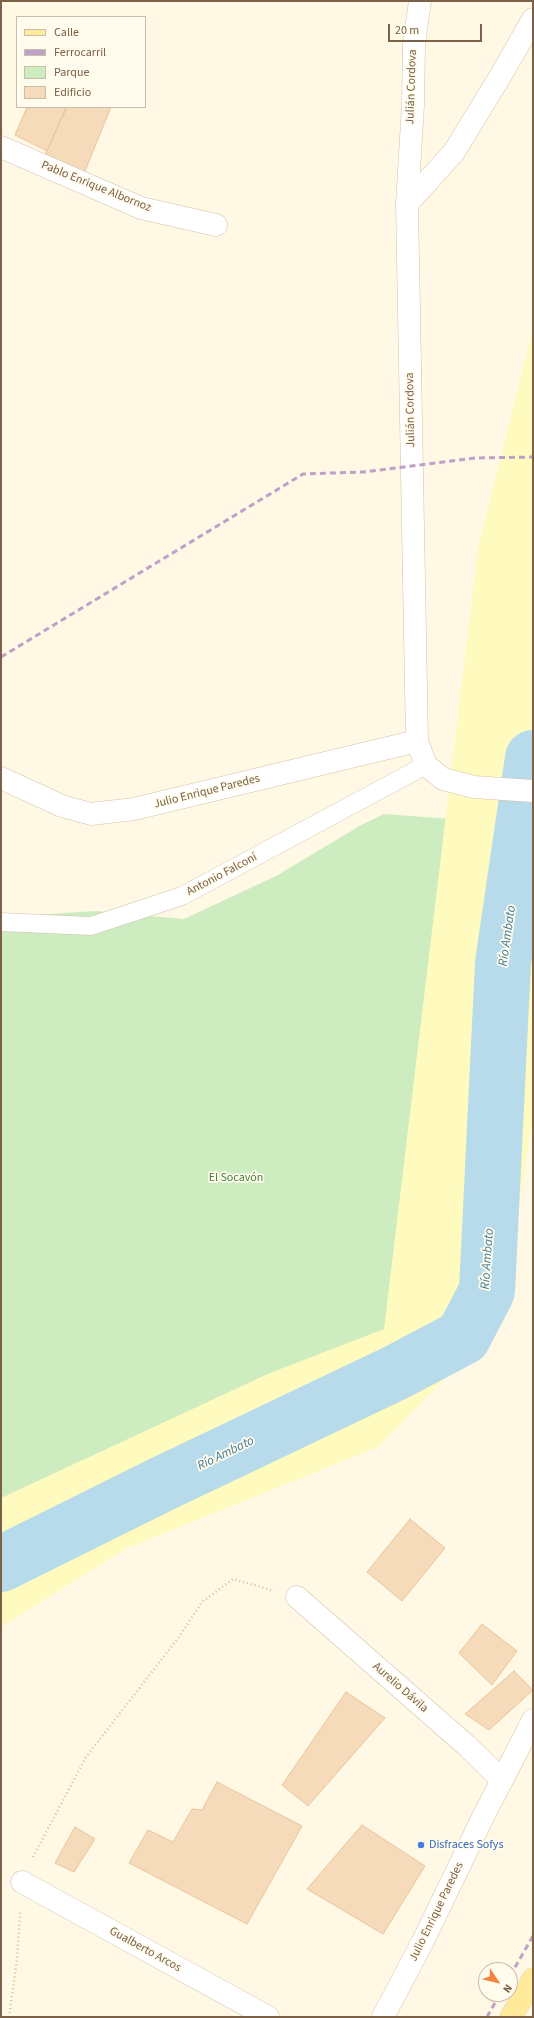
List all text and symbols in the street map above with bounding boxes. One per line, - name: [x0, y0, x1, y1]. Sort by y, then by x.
- legend: [16, 16, 146, 108]
- scale bar: [390, 16, 484, 42]
- text: 20 m: [395, 22, 419, 39]
- text: Calle: [54, 24, 79, 41]
- text: Ferrocarril: [54, 44, 106, 61]
- street label: Julián Cordova: [403, 49, 421, 125]
- text: Parque: [54, 64, 90, 81]
- text: Edificio: [54, 84, 91, 101]
- street label: Pablo Enrique Albornoz: [39, 158, 153, 216]
- street label: Julián Cordova: [403, 372, 419, 448]
- street label: Julio Enrique Paredes: [153, 772, 261, 812]
- street label: Antonio Falconí: [184, 850, 260, 900]
- water label: Río Ambato: [496, 905, 520, 967]
- park label: El Socavón: [209, 1171, 263, 1185]
- water label: Río Ambato: [478, 1228, 498, 1290]
- water label: Río Ambato: [195, 1434, 257, 1474]
- street label: Aurelio Dávila: [369, 1660, 431, 1716]
- place label: Disfraces Sofys: [429, 1838, 503, 1852]
- marker: Disfraces Sofys: [416, 1840, 426, 1850]
- street label: Julio Enrique Paredes: [407, 1860, 467, 1964]
- street label: Gualberto Arcos: [107, 1924, 183, 1976]
- north arrow: [478, 1962, 518, 2002]
- text: N: [499, 1981, 516, 1996]

